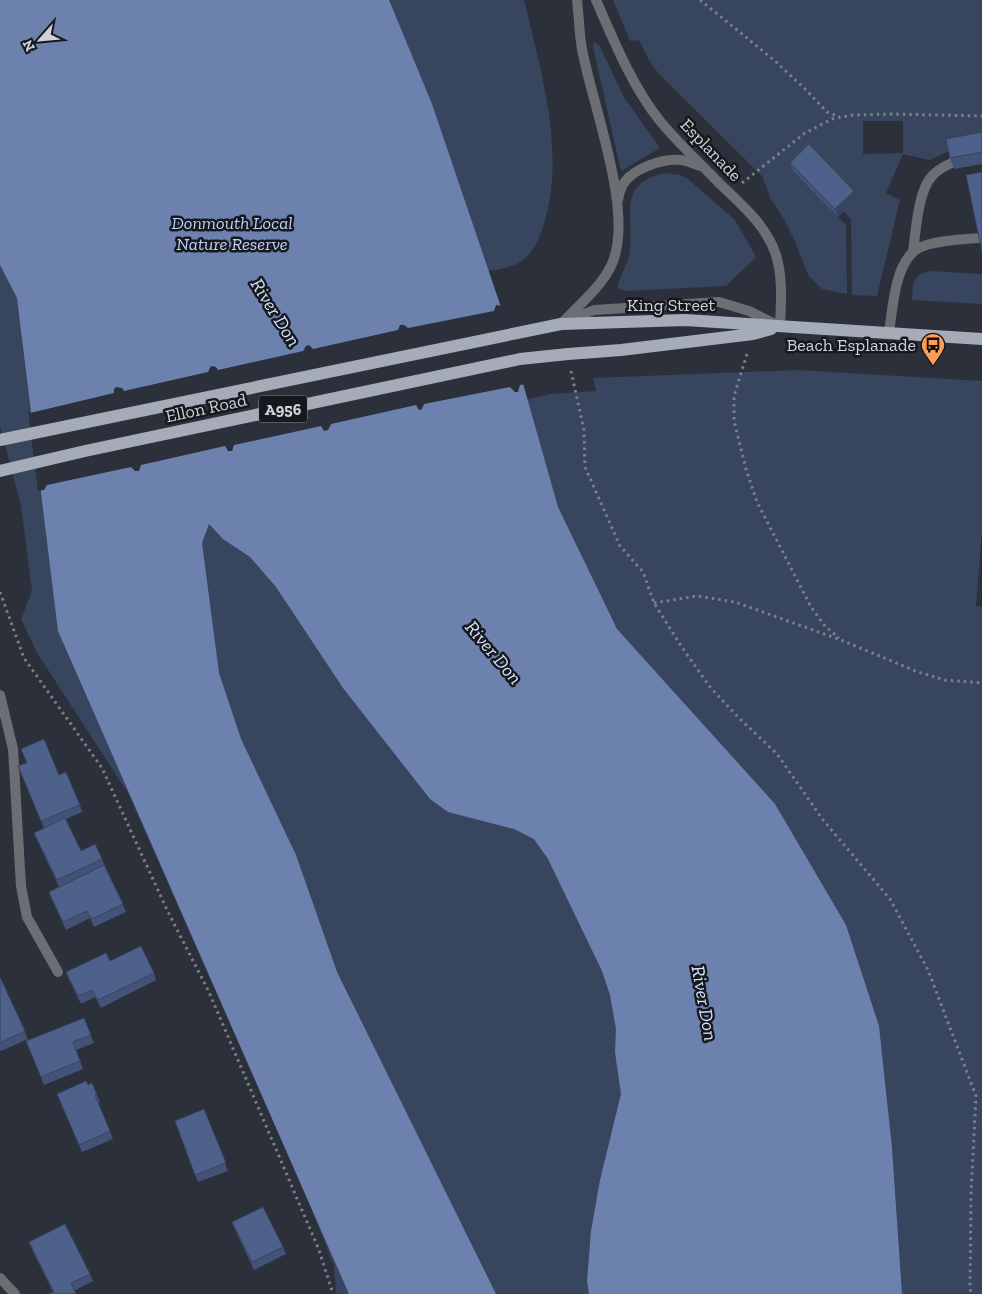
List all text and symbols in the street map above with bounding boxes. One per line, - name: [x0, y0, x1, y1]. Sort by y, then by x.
- north arrow: [15, 15, 65, 65]
- text: N: [19, 37, 39, 54]
- street label: Esplanade: [676, 114, 746, 186]
- park label: Donmouth Local Nature Reserve: [171, 212, 293, 255]
- water label: River Don: [246, 274, 305, 351]
- street label: King Street: [627, 294, 715, 316]
- bus stop icon: Beach Esplanade: [920, 332, 946, 366]
- place label: Beach Esplanade: [786, 334, 916, 356]
- street label: Ellon Road: [163, 389, 249, 427]
- road number: A956: [259, 396, 307, 422]
- water label: River Don: [460, 616, 527, 689]
- water label: River Don: [687, 964, 722, 1043]

